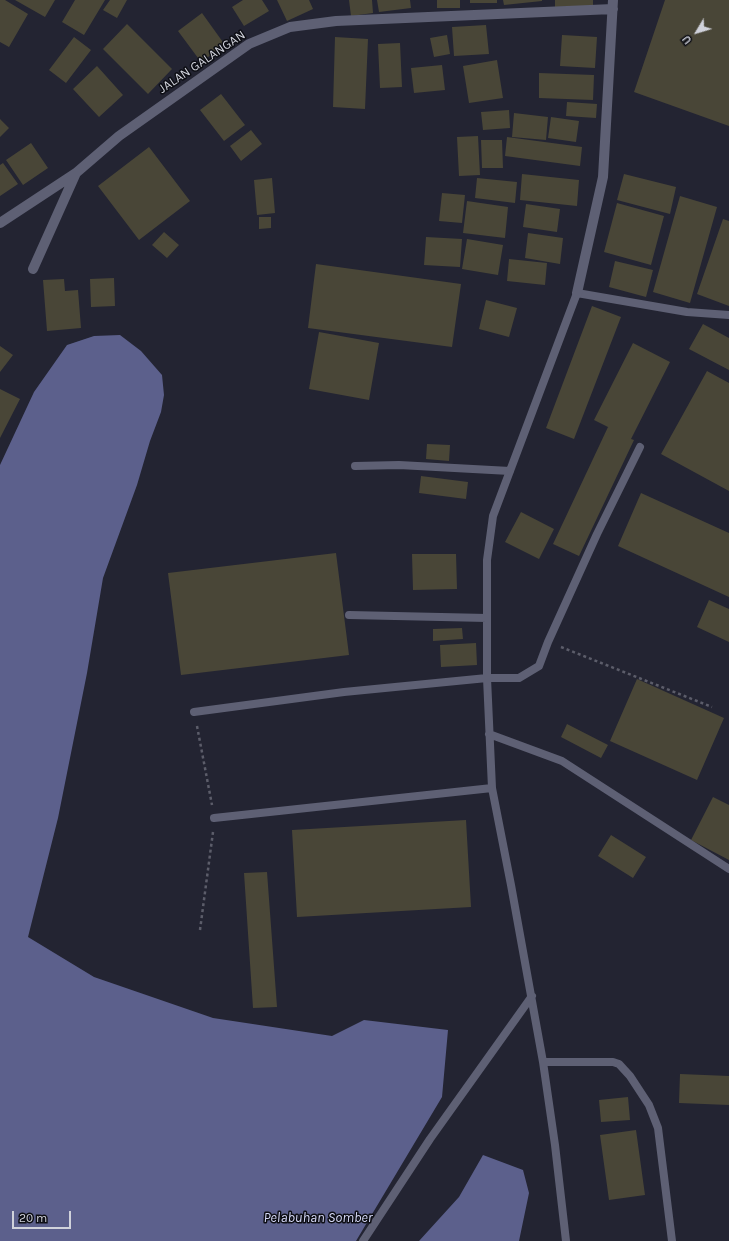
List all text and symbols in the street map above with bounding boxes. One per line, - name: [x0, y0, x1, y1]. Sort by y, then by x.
- north arrow: [677, 12, 717, 52]
- street label: JALAN GALANGAN: [156, 27, 248, 97]
- text: U: [680, 33, 695, 47]
- scale bar: [14, 1203, 73, 1229]
- water label: Pelabuhan Somber: [263, 1210, 373, 1226]
- text: 20 m: [19, 1211, 47, 1225]

